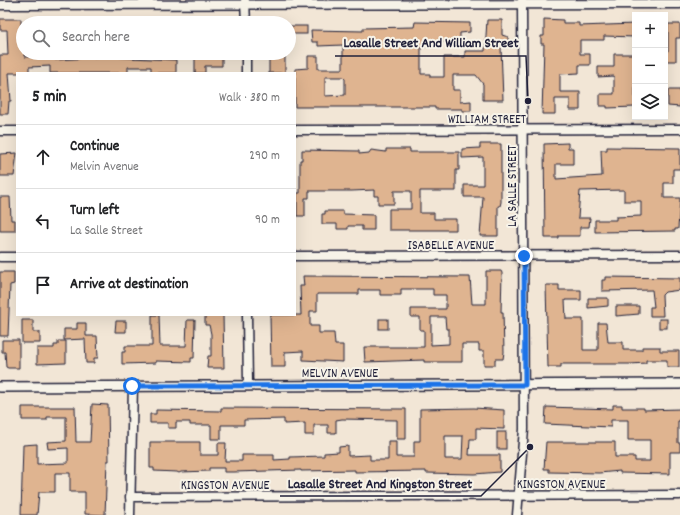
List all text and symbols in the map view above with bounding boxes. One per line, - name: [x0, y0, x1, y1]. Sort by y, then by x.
- map controls: [632, 12, 668, 120]
- button: +: [632, 12, 668, 48]
- search box: [16, 16, 296, 60]
- icon: search: [30, 27, 52, 49]
- text: Search here: [62, 27, 130, 49]
- callout: Lasalle Street And William Street: [335, 30, 526, 56]
- text: Lasalle Street And William Street: [343, 34, 519, 54]
- button: −: [632, 48, 668, 84]
- button: layers: [632, 84, 668, 120]
- text: 5 min: [32, 86, 66, 110]
- text: Walk · 380 m: [219, 89, 280, 108]
- street label: WILLIAM STREET: [448, 111, 526, 130]
- text: Continue: [70, 136, 119, 158]
- street label: LA SALLE STREET: [504, 145, 523, 227]
- icon: ahead: [32, 146, 54, 168]
- text: 290 m: [249, 147, 280, 166]
- text: Melvin Avenue: [70, 158, 139, 177]
- text: Turn left: [70, 200, 119, 222]
- icon: left: [32, 210, 54, 232]
- text: 90 m: [255, 211, 280, 230]
- text: La Salle Street: [70, 222, 143, 241]
- street label: ISABELLE AVENUE: [408, 237, 494, 256]
- route end: [515, 247, 533, 265]
- icon: arrive: [32, 274, 54, 296]
- text: Arrive at destination: [70, 274, 188, 296]
- street label: MELVIN AVENUE: [302, 365, 378, 384]
- route start: [123, 377, 141, 395]
- callout: Lasalle Street And Kingston Street: [280, 470, 481, 496]
- text: Lasalle Street And Kingston Street: [288, 475, 473, 495]
- street label: KINGSTON AVENUE: [517, 476, 605, 495]
- street label: KINGSTON AVENUE: [181, 477, 269, 496]

